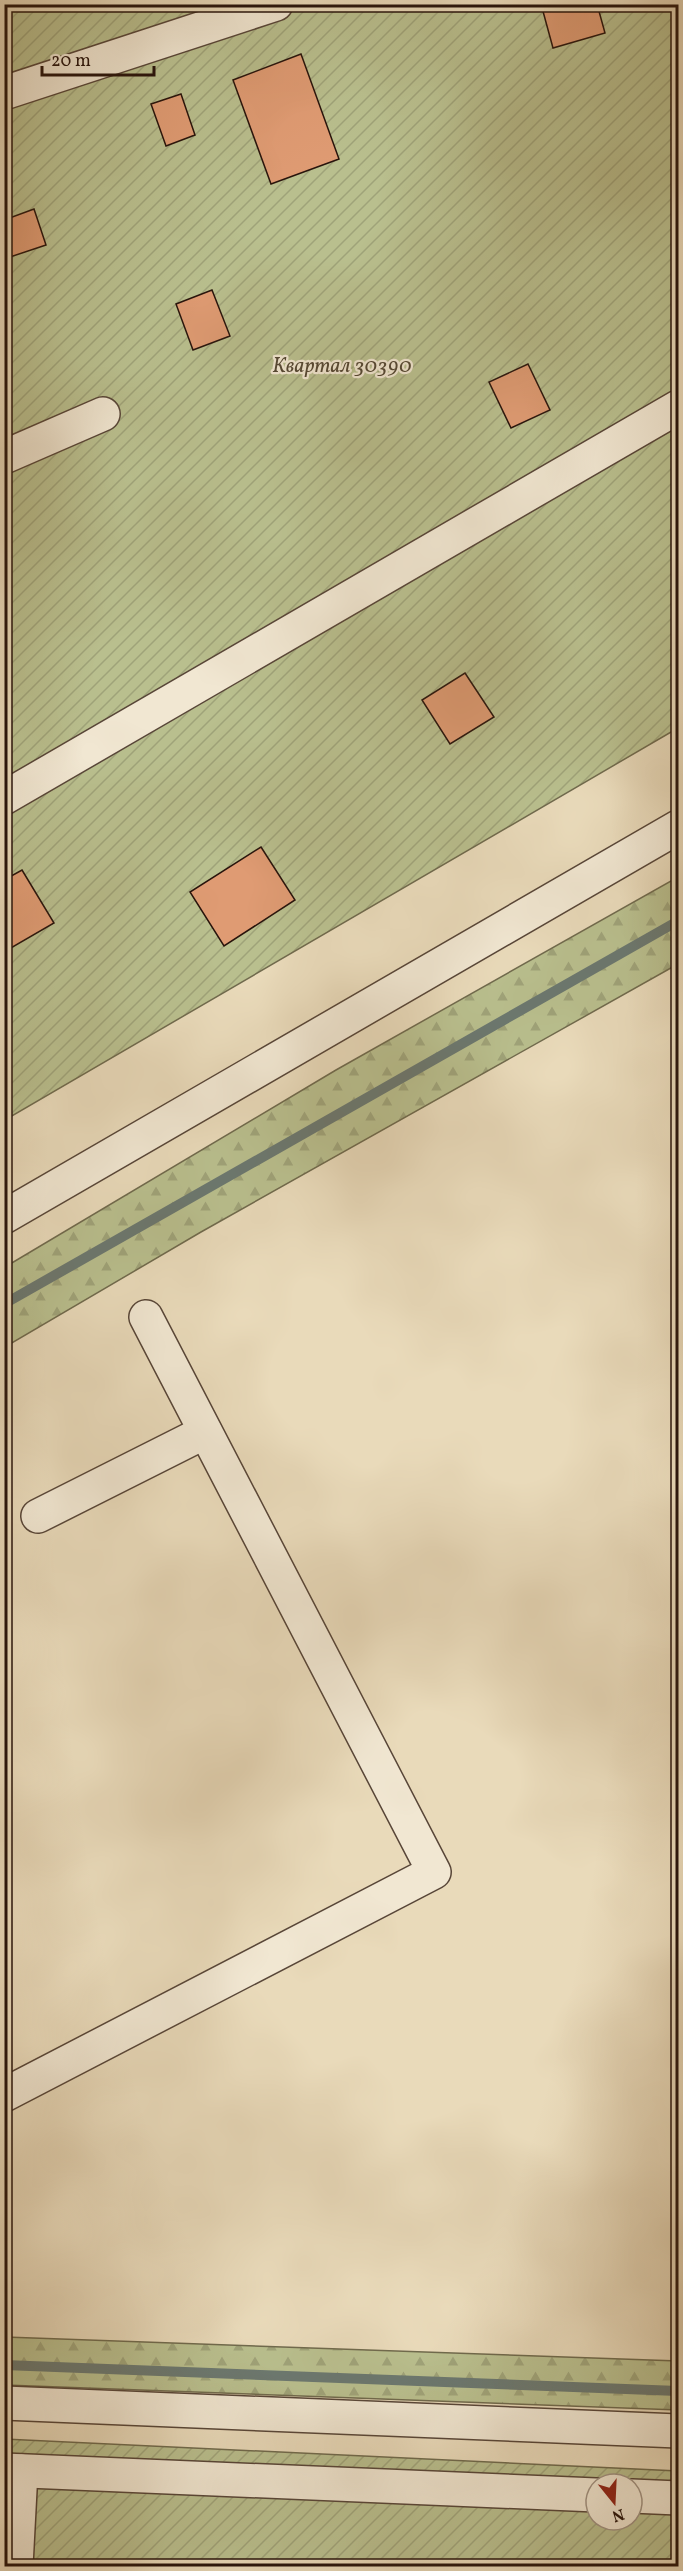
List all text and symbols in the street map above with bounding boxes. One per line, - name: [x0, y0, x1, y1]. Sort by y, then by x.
- scale bar: [42, 39, 154, 77]
- text: 20 m: [51, 49, 91, 74]
- park label: Квартал 30390: [272, 352, 412, 381]
- north arrow: [584, 2472, 644, 2532]
- text: N: [609, 2502, 627, 2527]

